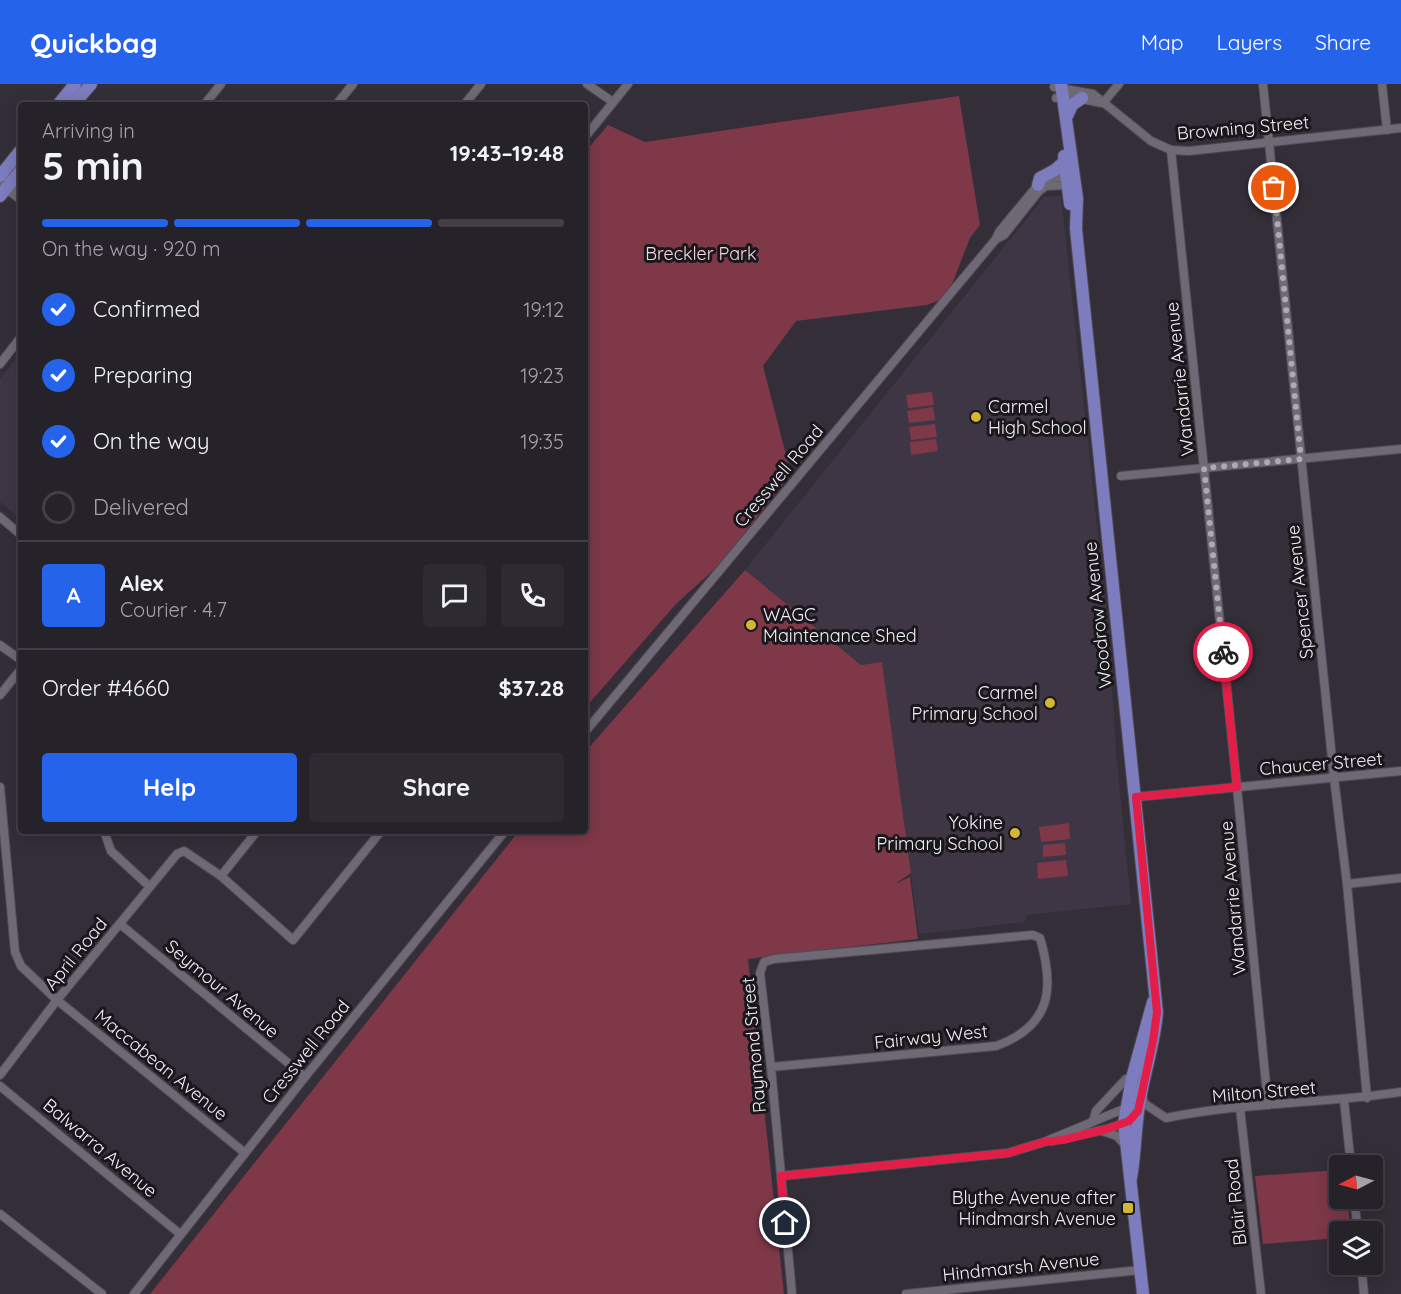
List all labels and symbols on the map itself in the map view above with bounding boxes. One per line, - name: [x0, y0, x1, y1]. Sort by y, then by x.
- street label: Browning Street: [1176, 110, 1310, 145]
- pin: [1248, 162, 1299, 213]
- park label: Breckler Park: [645, 242, 757, 265]
- street label: Wandarrie Avenue: [1160, 301, 1199, 457]
- place label: Carmel High School: [988, 395, 1087, 439]
- marker: Carmel High School: [969, 410, 983, 424]
- street label: Cresswell Road: [729, 420, 828, 532]
- street label: Spencer Avenue: [1281, 524, 1318, 660]
- street label: Woodrow Avenue: [1078, 541, 1117, 689]
- place label: WAGC Maintenance Shed: [763, 603, 917, 647]
- marker: WAGC Maintenance Shed: [744, 618, 758, 632]
- courier: [1193, 622, 1253, 682]
- place label: Carmel Primary School: [912, 681, 1038, 725]
- marker: Carmel Primary School: [1043, 696, 1057, 710]
- street label: Chaucer Street: [1258, 747, 1383, 780]
- place label: Yokine Primary School: [877, 811, 1003, 855]
- street label: Wandarrie Avenue: [1214, 820, 1251, 976]
- marker: Yokine Primary School: [1008, 826, 1022, 840]
- street label: April Road: [39, 913, 112, 995]
- street label: Seymour Avenue: [161, 934, 284, 1043]
- street label: Raymond Street: [736, 976, 771, 1114]
- street label: Cresswell Road: [257, 995, 354, 1108]
- street label: Maccabean Avenue: [90, 1004, 232, 1125]
- street label: Fairway West: [873, 1019, 989, 1054]
- street label: Milton Street: [1211, 1076, 1317, 1108]
- street label: Balwarra Avenue: [39, 1093, 162, 1202]
- north arrow: [1329, 1155, 1383, 1209]
- street label: Blair Road: [1220, 1158, 1251, 1247]
- place label: Blythe Avenue after Hindmarsh Avenue: [952, 1186, 1116, 1230]
- pin: [759, 1197, 810, 1248]
- marker: Blythe Avenue after Hindmarsh Avenue: [1121, 1201, 1135, 1215]
- street label: Hindmarsh Avenue: [941, 1247, 1100, 1286]

